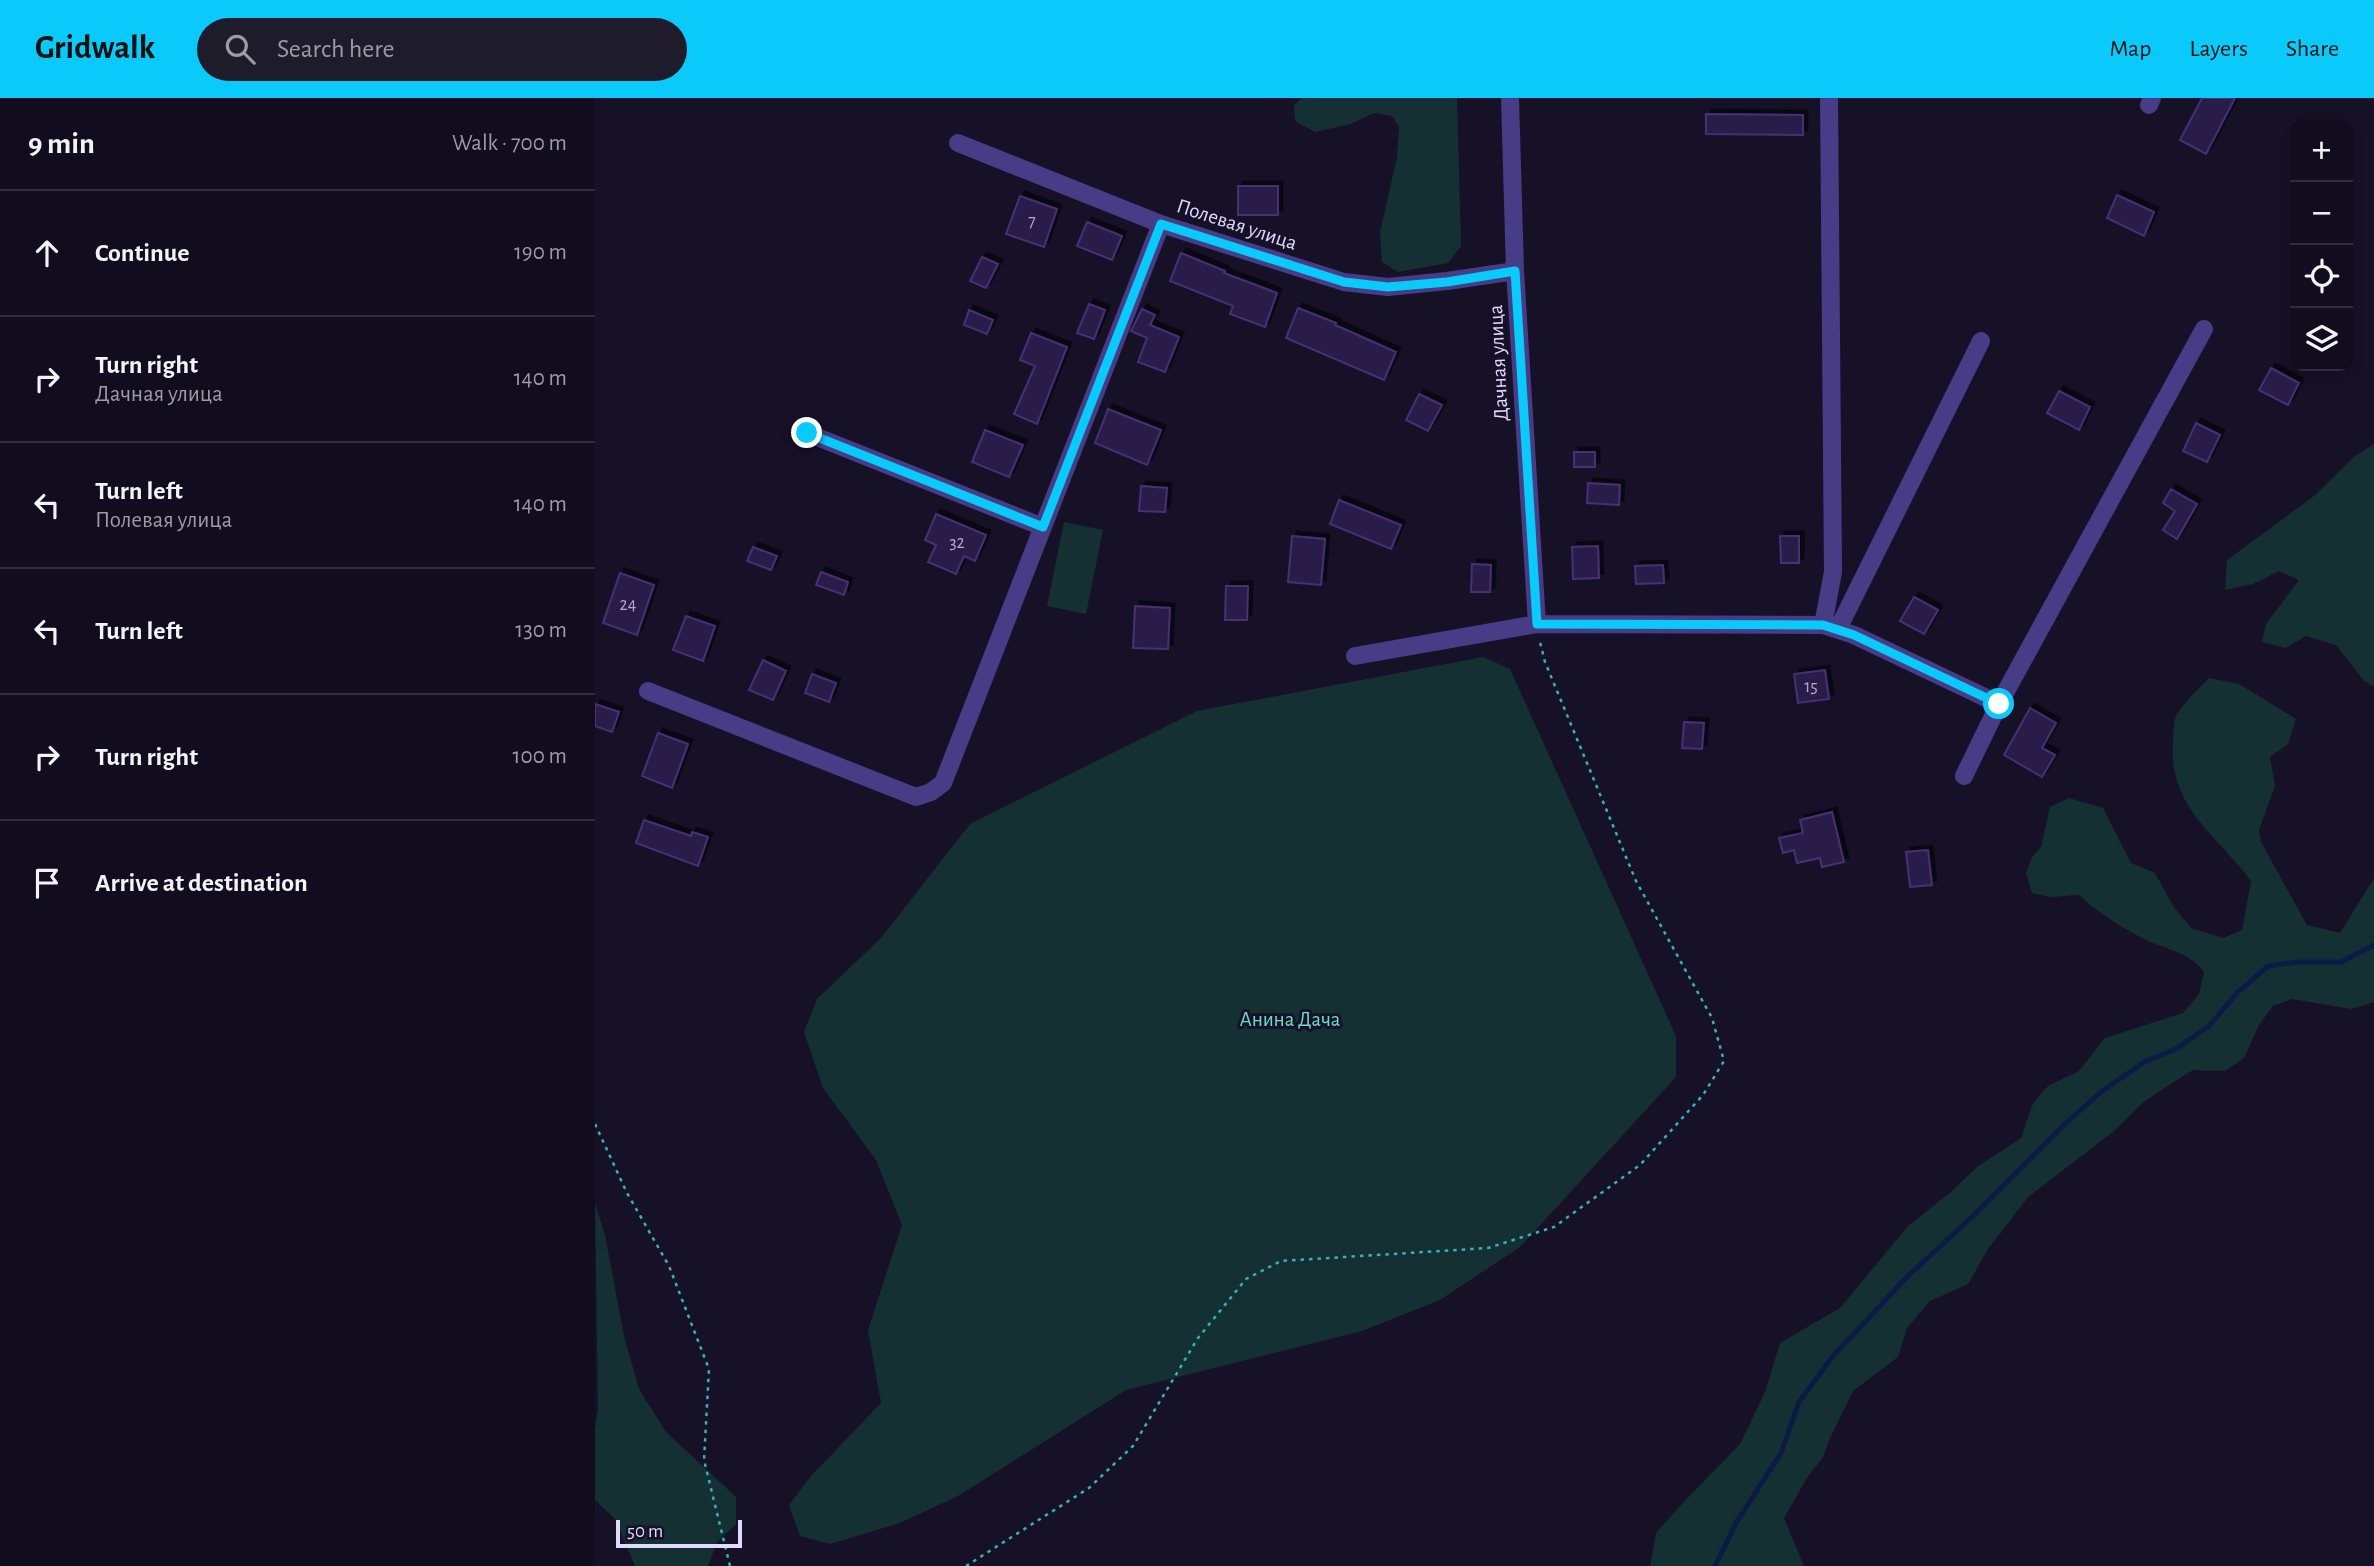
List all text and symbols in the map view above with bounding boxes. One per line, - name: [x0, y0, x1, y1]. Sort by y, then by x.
- search box: [197, 18, 687, 81]
- icon: search: [221, 30, 259, 68]
- text: Gridwalk: [35, 32, 155, 65]
- text: Search here: [277, 36, 395, 62]
- text: Map: [2109, 37, 2151, 61]
- text: Layers: [2189, 37, 2248, 61]
- text: Share: [2286, 37, 2339, 61]
- map controls: [2290, 119, 2353, 371]
- button: +: [2290, 119, 2353, 182]
- text: 9 min: [28, 129, 95, 159]
- text: Walk · 700 m: [452, 132, 567, 155]
- button: −: [2290, 182, 2353, 245]
- street label: Полевая улица: [1174, 195, 1300, 254]
- house number: 7: [1028, 213, 1036, 231]
- icon: ahead: [28, 234, 66, 272]
- text: Continue: [95, 240, 190, 266]
- text: 190 m: [514, 241, 567, 264]
- button: locate: [2290, 245, 2353, 308]
- street label: Дачная улица: [1485, 304, 1512, 422]
- button: layers: [2290, 308, 2353, 371]
- text: Turn right: [95, 352, 198, 378]
- icon: right: [28, 360, 66, 398]
- text: 140 m: [514, 367, 567, 390]
- text: Дачная улица: [95, 383, 223, 406]
- route end: [791, 417, 822, 448]
- text: Turn left: [95, 478, 183, 504]
- icon: left: [28, 486, 66, 524]
- text: 140 m: [514, 493, 567, 516]
- text: Полевая улица: [95, 509, 232, 532]
- house number: 32: [949, 534, 965, 552]
- house number: 24: [620, 596, 637, 614]
- icon: left: [28, 612, 66, 650]
- text: Turn left: [95, 618, 183, 644]
- text: 130 m: [515, 619, 567, 642]
- house number: 15: [1804, 678, 1818, 696]
- route start: [1983, 688, 2014, 719]
- icon: right: [28, 738, 66, 776]
- text: Turn right: [95, 744, 198, 770]
- text: 100 m: [513, 745, 567, 768]
- icon: arrive: [28, 864, 66, 902]
- text: Arrive at destination: [95, 870, 308, 896]
- park label: Анина Дача: [1240, 1009, 1341, 1030]
- scale bar: [616, 1517, 742, 1549]
- text: 50 m: [627, 1522, 663, 1541]

